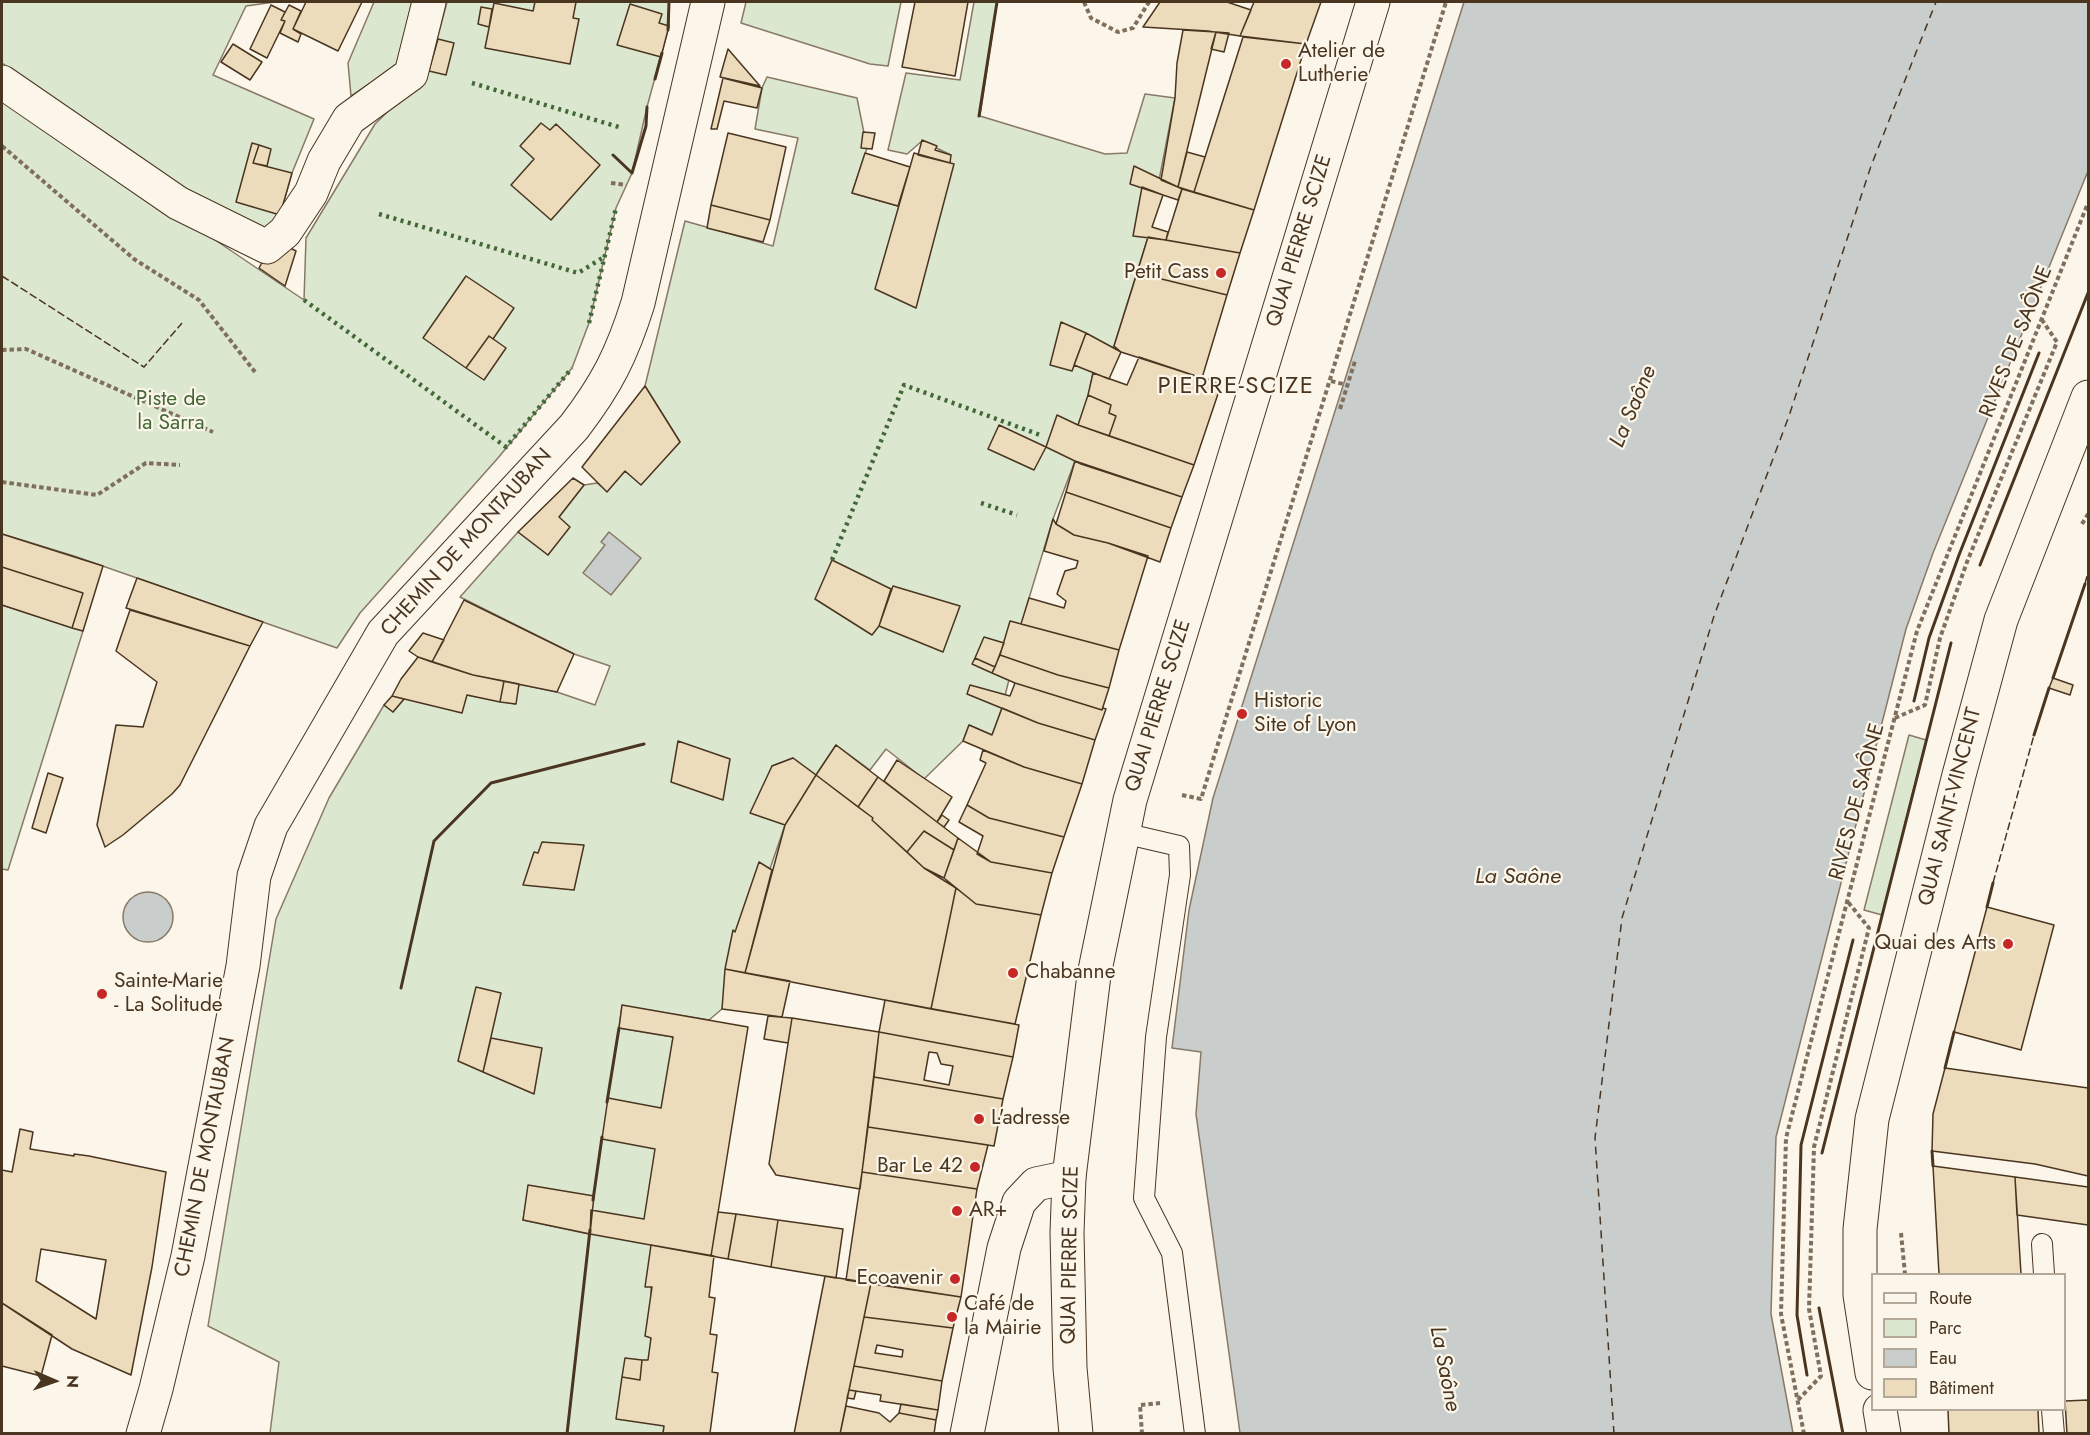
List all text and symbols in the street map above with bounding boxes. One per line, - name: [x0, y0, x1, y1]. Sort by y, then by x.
- place label: Atelier de Lutherie: [1298, 39, 1385, 89]
- marker: Atelier de Lutherie: [1279, 57, 1293, 71]
- street label: QUAI PIERRE SCIZE: [1262, 152, 1338, 330]
- place label: Petit Cass: [1124, 260, 1209, 286]
- street label: RIVES DE SAÔNE: [1975, 262, 2059, 422]
- marker: Petit Cass: [1214, 266, 1228, 280]
- water label: La Saône: [1605, 362, 1663, 452]
- district label: PIERRE-SCIZE: [1157, 373, 1315, 401]
- park label: Piste de la Sarra: [136, 387, 206, 437]
- street label: CHEMIN DE MONTAUBAN: [376, 444, 558, 642]
- street label: QUAI PIERRE SCIZE: [1121, 617, 1197, 795]
- place label: Historic Site of Lyon: [1254, 689, 1357, 739]
- street label: QUAI SAINT-VINCENT: [1914, 705, 1988, 909]
- marker: Historic Site of Lyon: [1235, 707, 1249, 721]
- street label: RIVES DE SAÔNE: [1825, 721, 1891, 883]
- water label: La Saône: [1475, 865, 1561, 891]
- place label: Quai des Arts: [1874, 931, 1996, 957]
- marker: Quai des Arts: [2001, 937, 2015, 951]
- place label: Chabanne: [1025, 960, 1115, 986]
- marker: Chabanne: [1006, 966, 1020, 980]
- place label: Sainte-Marie - La Solitude: [114, 969, 223, 1019]
- marker: Sainte-Marie - La Solitude: [95, 987, 109, 1001]
- street label: CHEMIN DE MONTAUBAN: [170, 1035, 242, 1279]
- place label: L'adresse: [991, 1106, 1070, 1132]
- marker: L'adresse: [972, 1112, 986, 1126]
- place label: Bar Le 42: [877, 1154, 963, 1180]
- marker: Bar Le 42: [968, 1160, 982, 1174]
- street label: QUAI PIERRE SCIZE: [1057, 1165, 1085, 1345]
- place label: AR+: [969, 1198, 1008, 1224]
- marker: AR+: [950, 1204, 964, 1218]
- place label: Ecoavenir: [857, 1266, 943, 1292]
- marker: Ecoavenir: [948, 1272, 962, 1286]
- legend: [1871, 1273, 2066, 1411]
- text: Route: [1929, 1285, 1972, 1311]
- place label: Café de la Mairie: [964, 1292, 1041, 1342]
- marker: Café de la Mairie: [945, 1310, 959, 1324]
- text: Parc: [1929, 1315, 1962, 1341]
- water label: La Saône: [1423, 1324, 1465, 1414]
- text: Eau: [1929, 1345, 1957, 1371]
- north arrow: [24, 1351, 84, 1411]
- text: N: [61, 1375, 84, 1388]
- text: Bâtiment: [1929, 1375, 1994, 1401]

